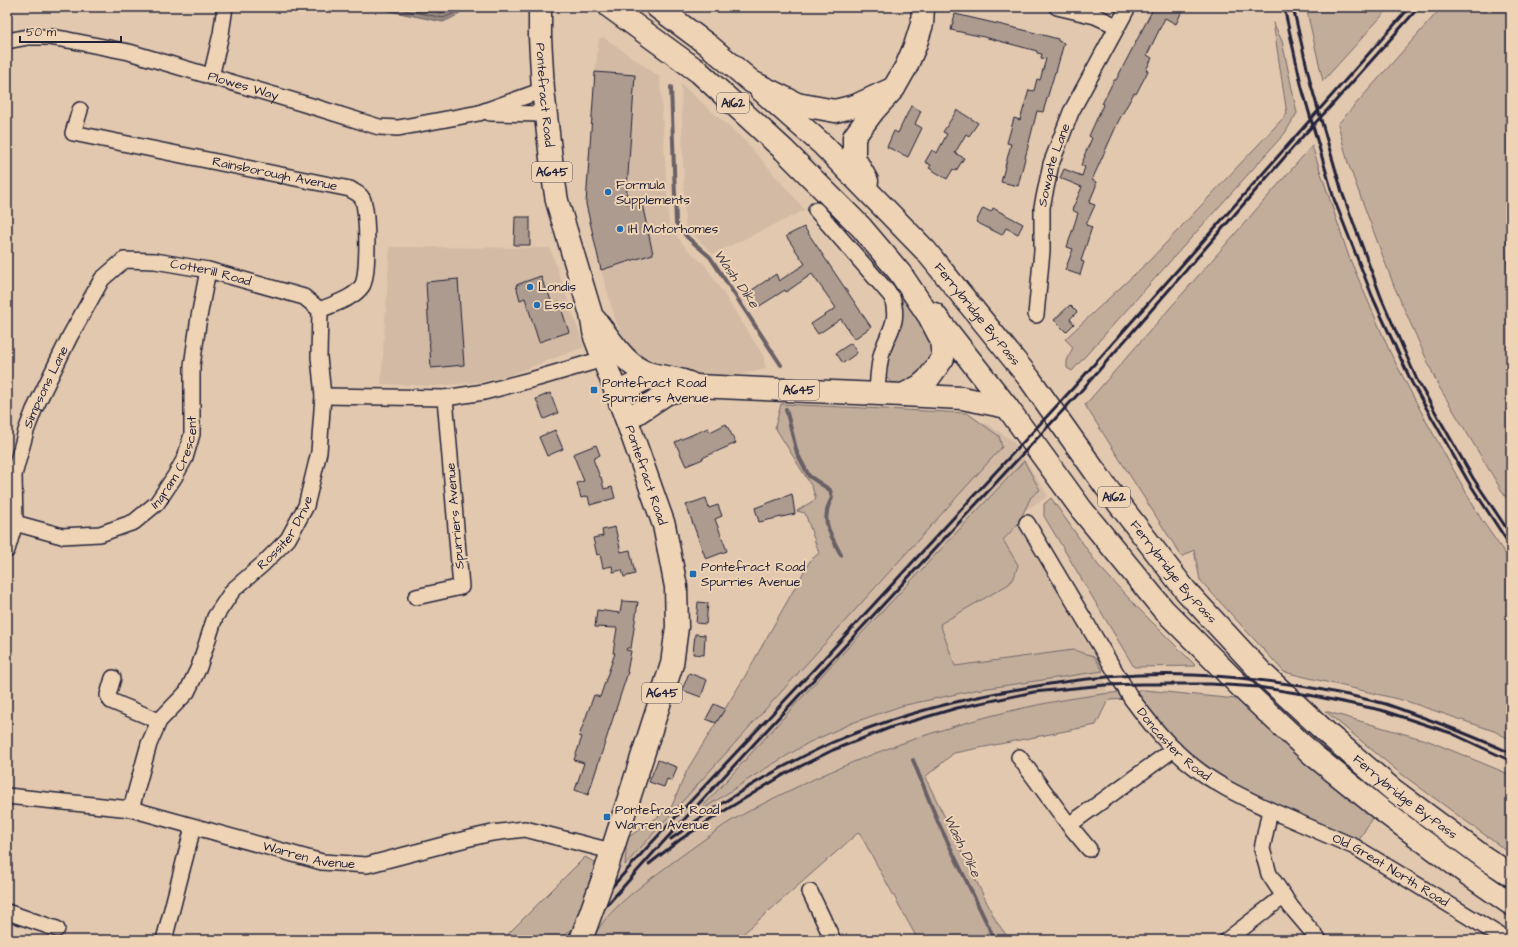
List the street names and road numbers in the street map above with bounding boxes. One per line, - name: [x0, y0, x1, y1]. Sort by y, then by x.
- street label: Pontefract Road: [531, 42, 559, 148]
- street label: Plowes Way: [206, 67, 281, 106]
- road number: A162: [717, 93, 749, 113]
- street label: Sowgate Lane: [1033, 121, 1075, 208]
- street label: Rainsborough Avenue: [211, 152, 339, 195]
- road number: A645: [532, 162, 572, 182]
- street label: Cotterill Road: [169, 255, 254, 291]
- street label: Ferrybridge By-Pass: [930, 259, 1025, 370]
- street label: Simpsons Lane: [19, 343, 73, 431]
- road number: A645: [779, 380, 819, 400]
- street label: Ingram Crescent: [147, 415, 201, 513]
- street label: Pontefract Road: [620, 423, 672, 528]
- street label: Spurriers Avenue: [441, 462, 469, 570]
- road number: A162: [1098, 487, 1130, 507]
- street label: Rossiter Drive: [253, 494, 317, 574]
- street label: Ferrybridge By-Pass: [1126, 517, 1221, 628]
- road number: A645: [642, 683, 682, 703]
- street label: Doncaster Road: [1132, 704, 1215, 786]
- street label: Ferrybridge By-Pass: [1349, 750, 1461, 844]
- street label: Old Great North Road: [1329, 829, 1453, 911]
- street label: Warren Avenue: [261, 837, 356, 873]

